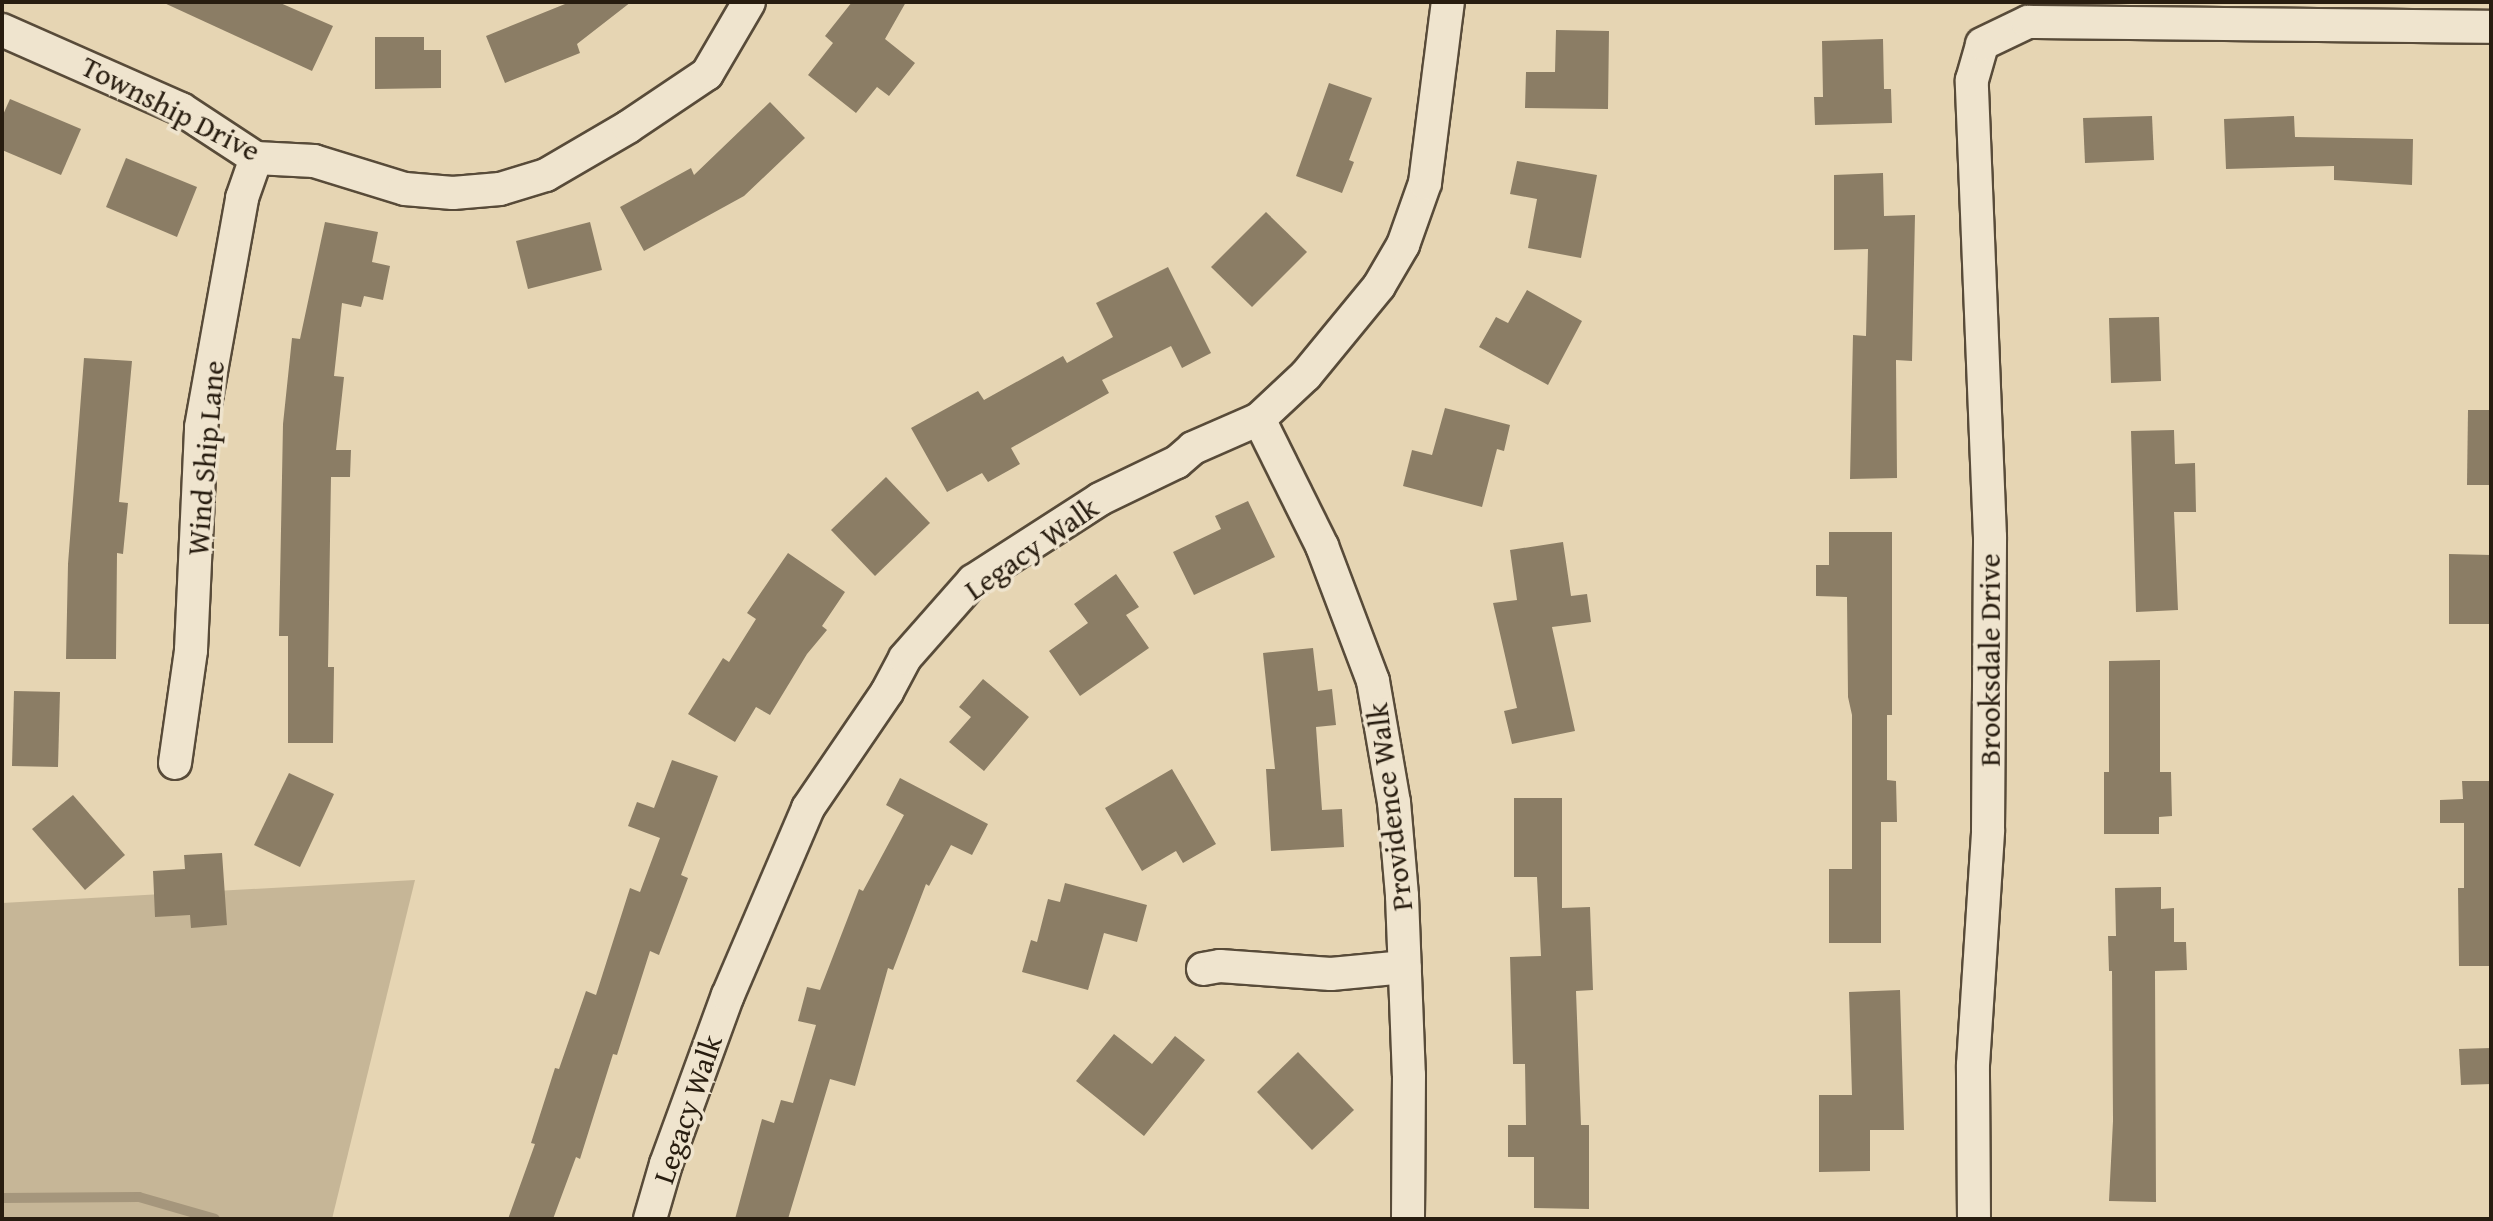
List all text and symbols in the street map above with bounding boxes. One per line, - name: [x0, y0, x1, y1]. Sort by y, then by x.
- street label: Township Drive: [76, 47, 266, 169]
- street label: Wind Ship Lane: [179, 359, 231, 557]
- street label: Legacy Walk: [957, 489, 1105, 607]
- street label: Brooksdale Drive: [1971, 553, 2007, 767]
- street label: Providence Walk: [1358, 701, 1420, 913]
- street label: Legacy Walk: [645, 1030, 729, 1188]

